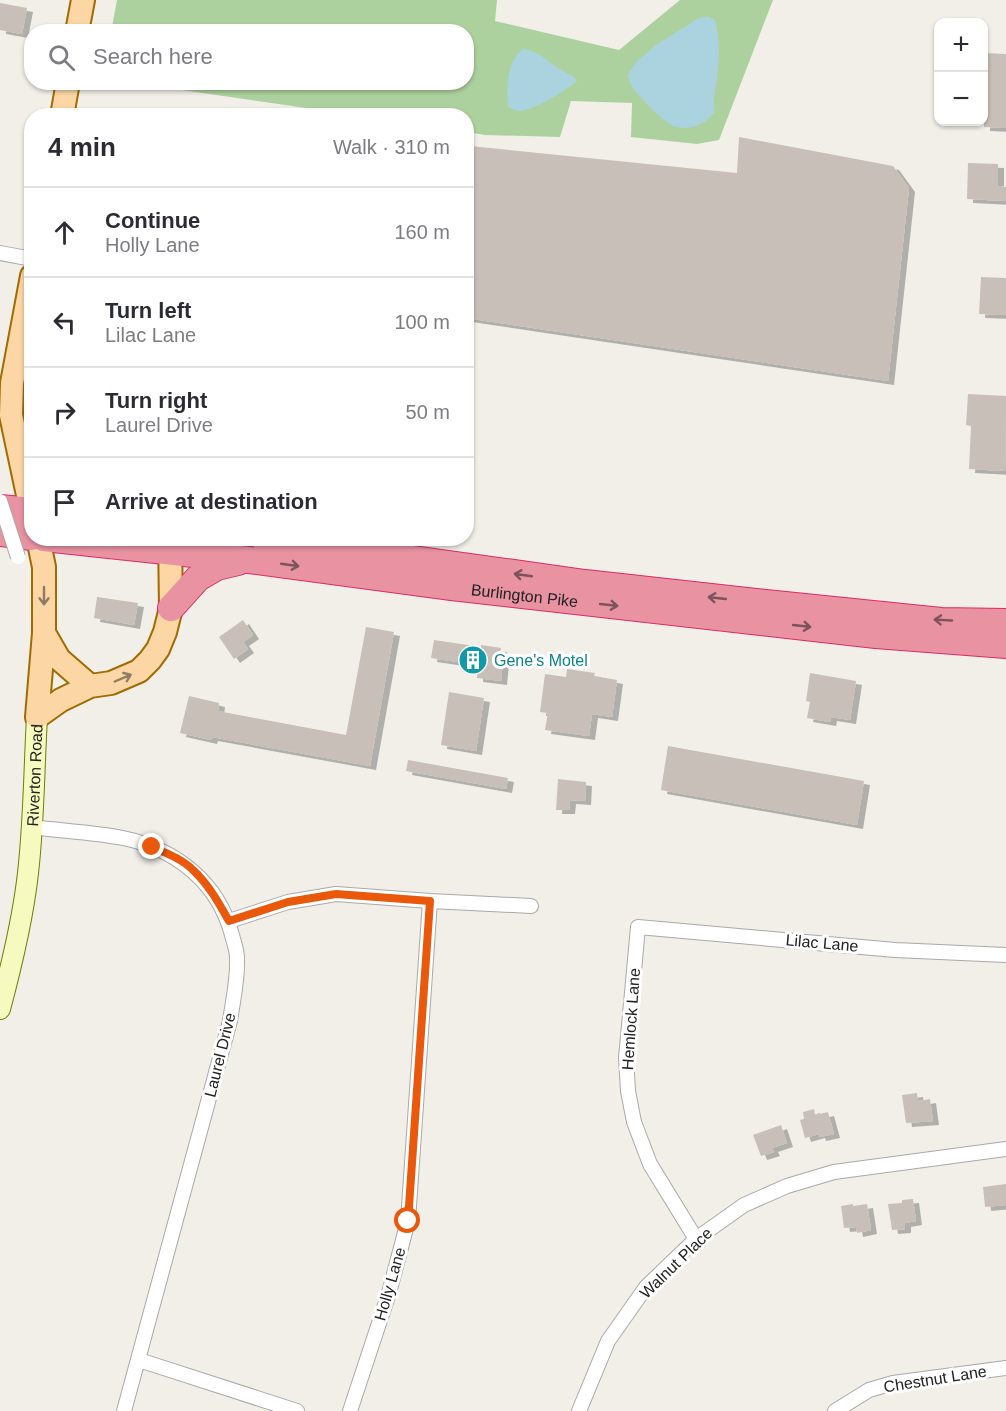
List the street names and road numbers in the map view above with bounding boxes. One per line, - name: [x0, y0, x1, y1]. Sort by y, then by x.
- street label: Burlington Pike: [470, 581, 579, 610]
- street label: Riverton Road: [24, 724, 45, 827]
- street label: Lilac Lane: [785, 931, 859, 955]
- street label: Hemlock Lane: [619, 967, 643, 1071]
- street label: Laurel Drive: [201, 1011, 239, 1099]
- street label: Walnut Place: [636, 1224, 716, 1302]
- street label: Holly Lane: [371, 1245, 409, 1323]
- street label: Chestnut Lane: [882, 1362, 988, 1396]

